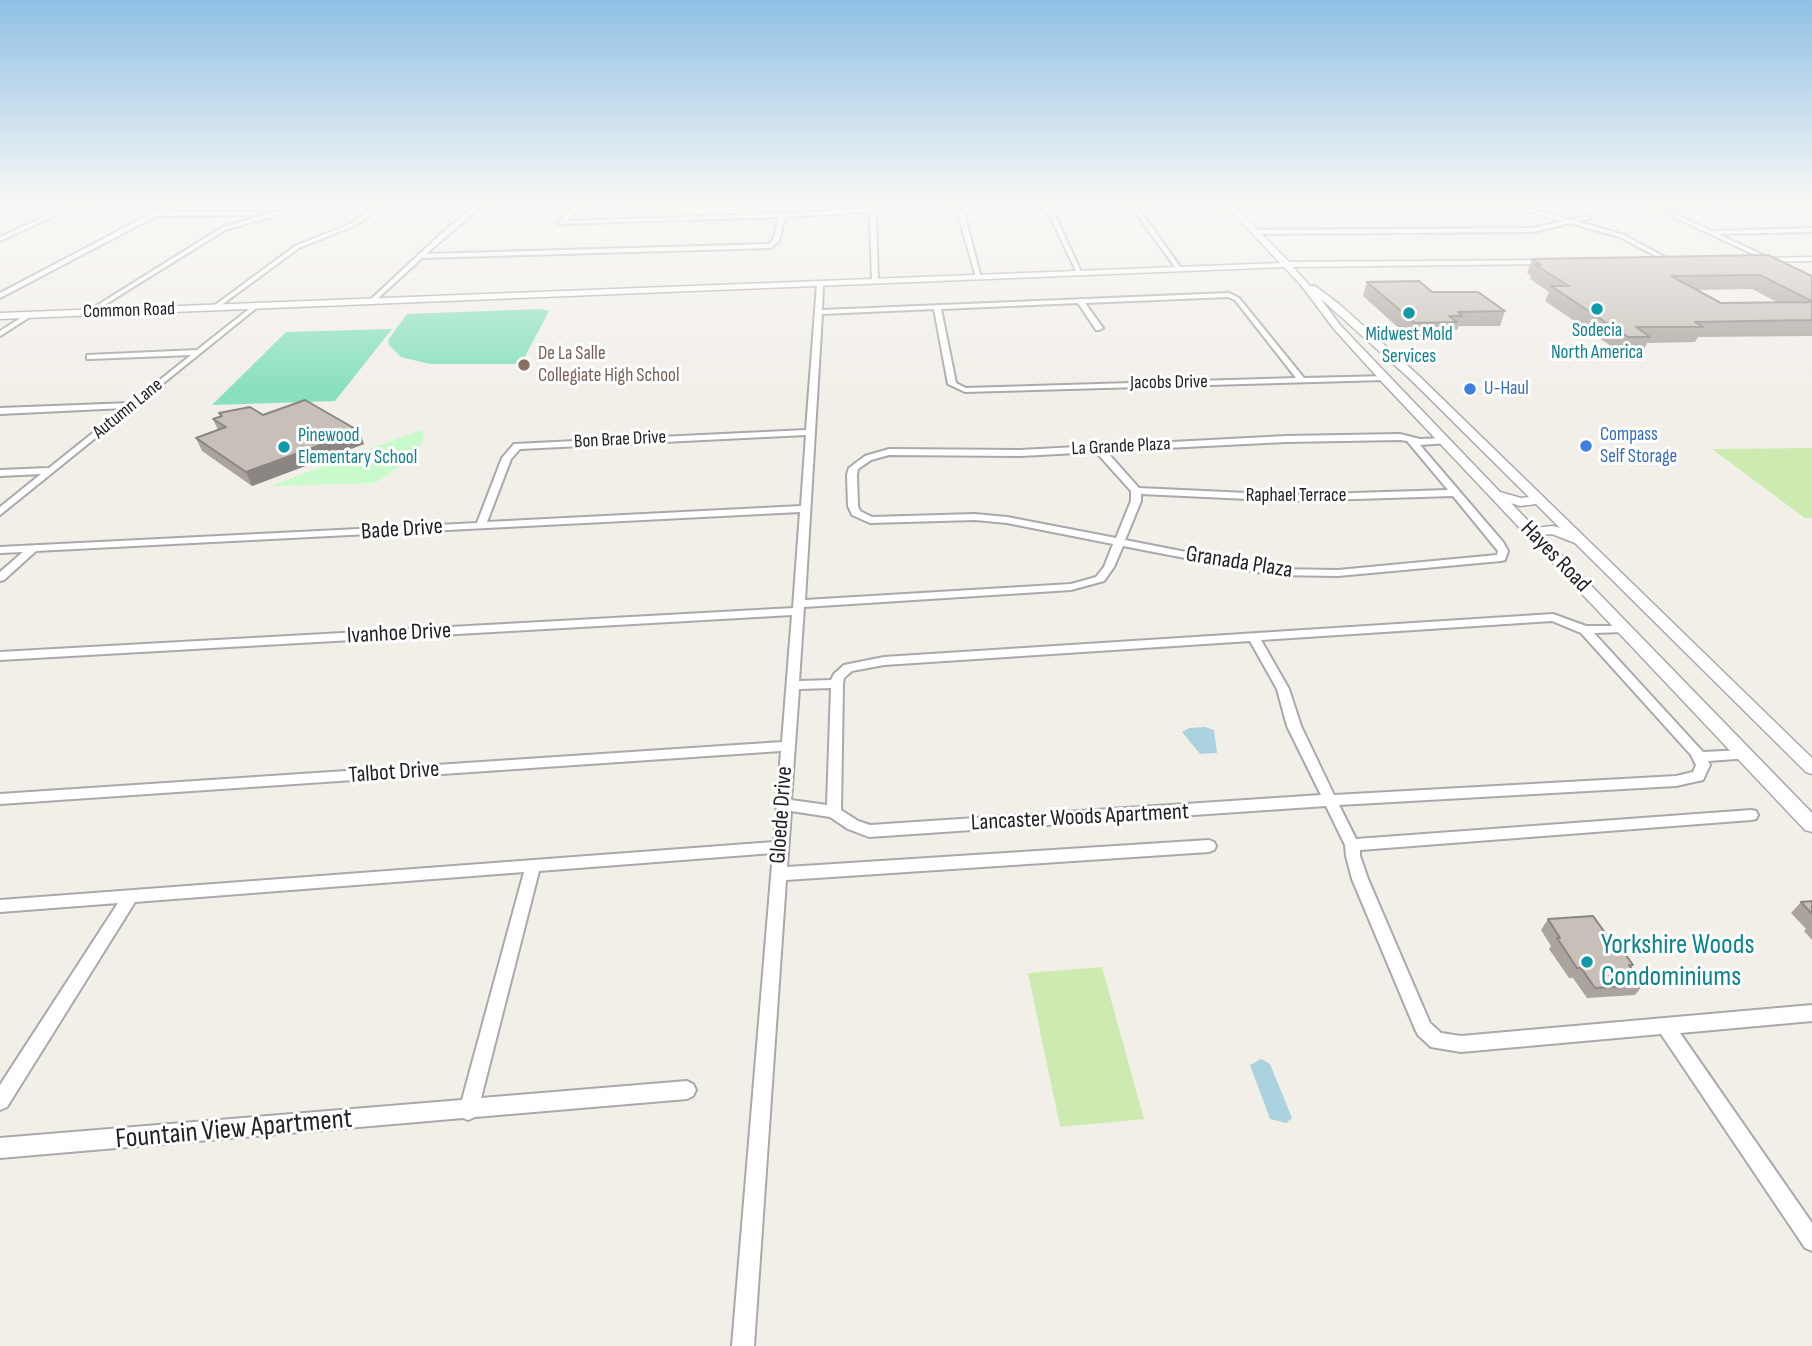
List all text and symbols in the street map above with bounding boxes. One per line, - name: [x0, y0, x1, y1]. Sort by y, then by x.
- street label: Common Road: [83, 298, 175, 324]
- marker: Sodecia North America: [1589, 301, 1605, 317]
- marker: Midwest Mold Services: [1401, 305, 1417, 321]
- place label: Sodecia North America: [1551, 320, 1643, 364]
- place label: Midwest Mold Services: [1365, 324, 1453, 368]
- place label: De La Salle Collegiate High School: [538, 343, 679, 387]
- marker: De La Salle Collegiate High School: [516, 357, 532, 373]
- street label: Jacobs Drive: [1130, 371, 1208, 395]
- street label: Autumn Lane: [88, 374, 168, 444]
- place label: U-Haul: [1484, 378, 1529, 400]
- marker: U-Haul: [1462, 381, 1478, 397]
- place label: Compass Self Storage: [1600, 424, 1677, 468]
- place label: Pinewood Elementary School: [298, 425, 417, 469]
- street label: Bon Brae Drive: [573, 426, 667, 454]
- street label: La Grande Plaza: [1071, 433, 1171, 461]
- marker: Compass Self Storage: [1578, 438, 1594, 454]
- marker: Pinewood Elementary School: [276, 439, 292, 455]
- street label: Raphael Terrace: [1246, 485, 1346, 507]
- street label: Bade Drive: [360, 513, 444, 547]
- street label: Hayes Road: [1514, 516, 1596, 598]
- street label: Granada Plaza: [1184, 541, 1294, 585]
- street label: Ivanhoe Drive: [346, 617, 452, 651]
- street label: Talbot Drive: [348, 756, 440, 790]
- street label: Gloede Drive: [765, 766, 799, 864]
- street label: Lancaster Woods Apartment: [970, 799, 1190, 837]
- place label: Yorkshire Woods Condominiums: [1601, 929, 1754, 995]
- marker: Yorkshire Woods Condominiums: [1579, 954, 1595, 970]
- street label: Fountain View Apartment: [114, 1103, 354, 1157]

